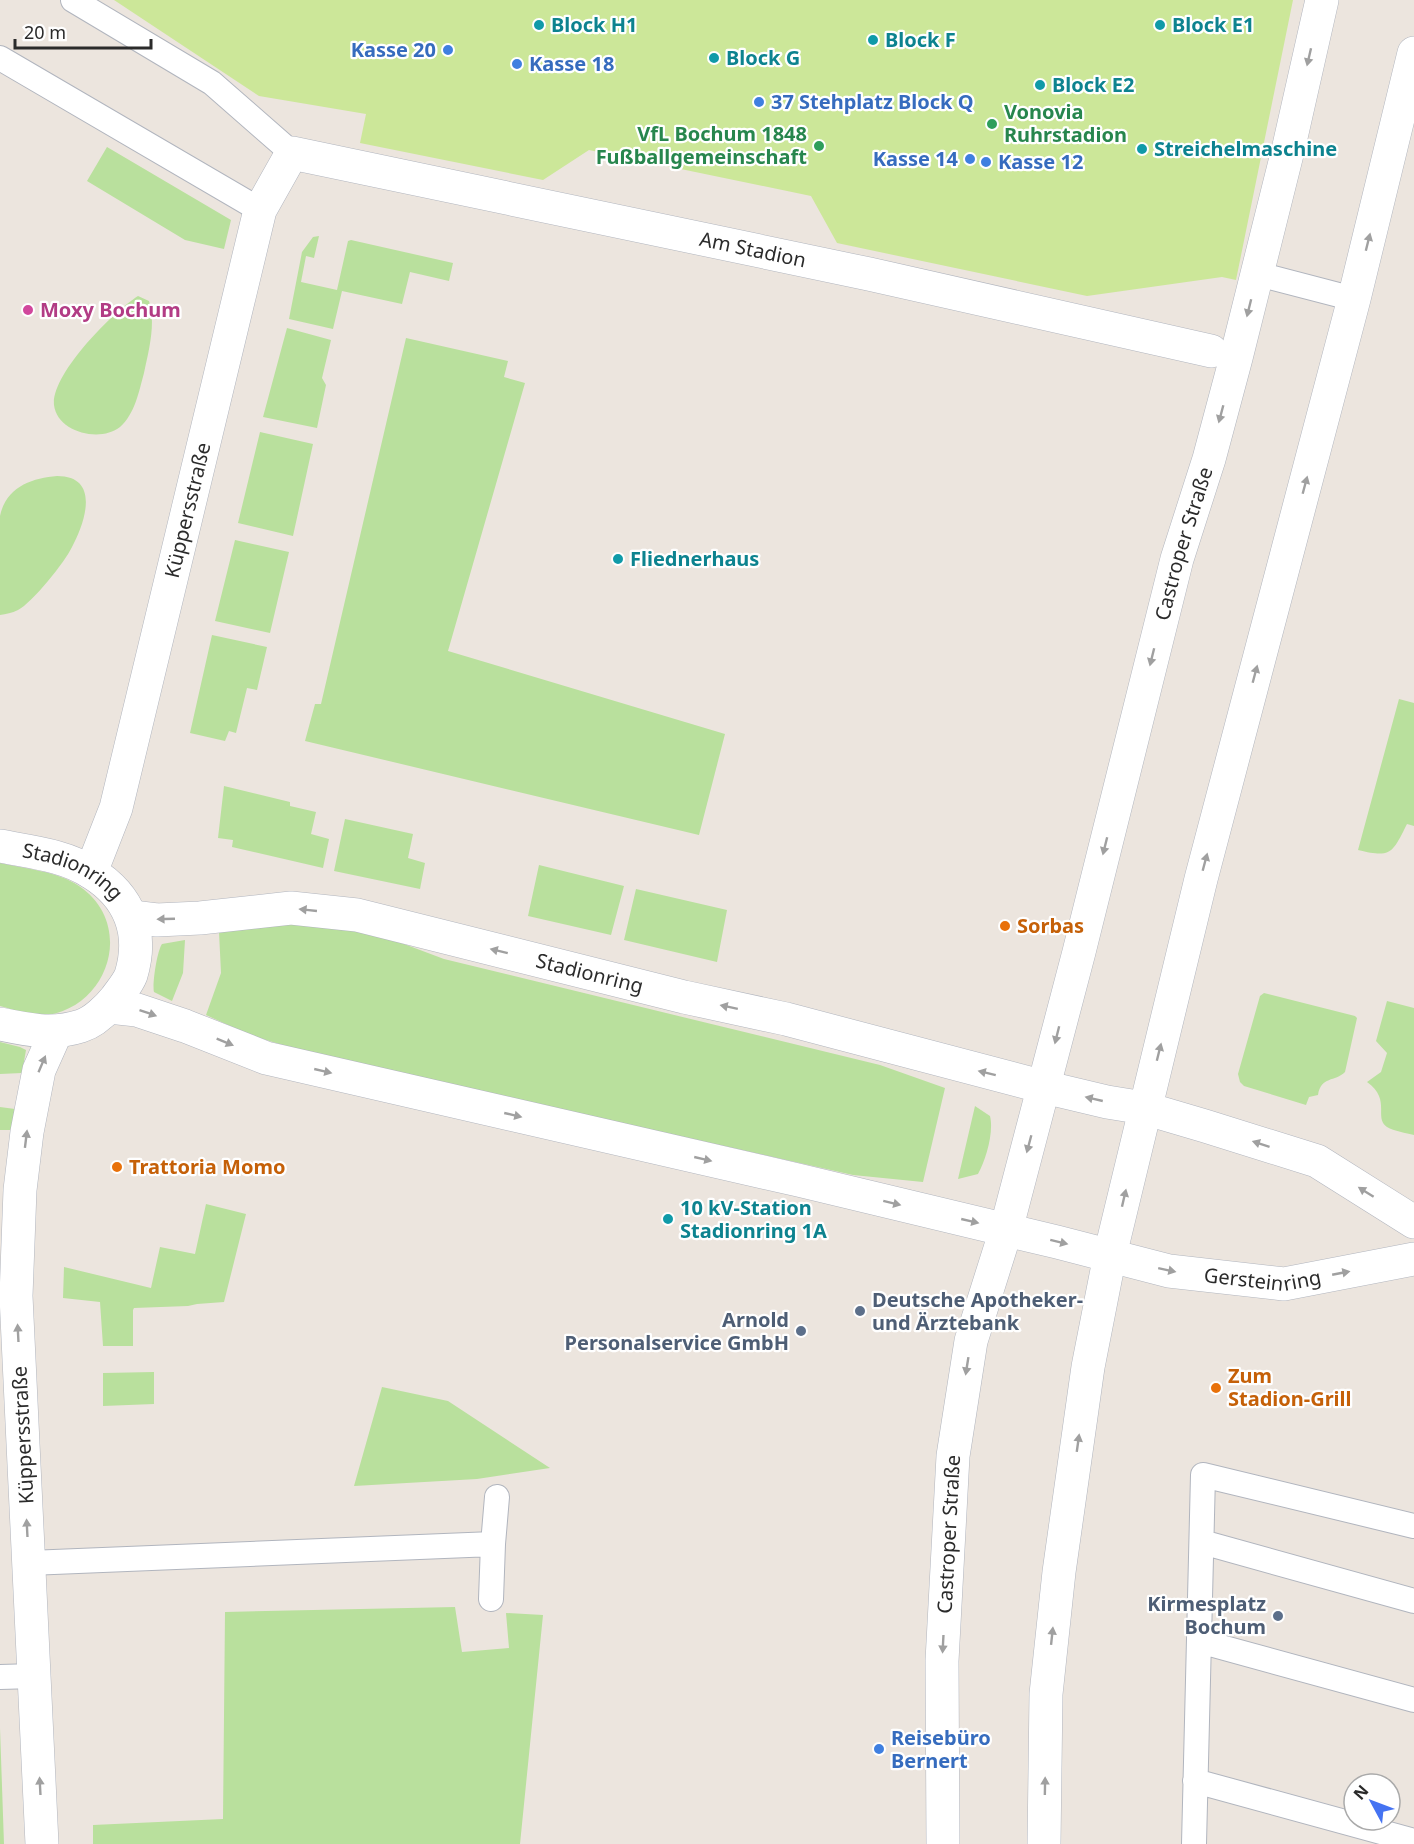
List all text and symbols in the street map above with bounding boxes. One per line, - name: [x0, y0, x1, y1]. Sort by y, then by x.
- place label: Block H1: [551, 11, 637, 38]
- place label: Block E1: [1172, 11, 1254, 38]
- scale bar: [15, 12, 152, 50]
- marker: Block H1: [532, 18, 546, 32]
- marker: Block E1: [1153, 18, 1167, 32]
- text: 20 m: [24, 20, 66, 44]
- place label: Block F: [885, 26, 956, 53]
- marker: Block F: [866, 33, 880, 47]
- place label: Kasse 20: [351, 36, 436, 63]
- marker: Kasse 20: [441, 43, 455, 57]
- place label: Block G: [726, 44, 800, 71]
- one-way arrow: [1304, 48, 1314, 66]
- place label: Kasse 18: [529, 50, 614, 77]
- marker: Block G: [707, 51, 721, 65]
- marker: Kasse 18: [510, 57, 524, 71]
- place label: Block E2: [1052, 71, 1134, 98]
- marker: Block E2: [1033, 78, 1047, 92]
- place label: 37 Stehplatz Block Q: [771, 88, 974, 115]
- marker: 37 Stehplatz Block Q: [752, 95, 766, 109]
- place label: Vonovia Ruhrstadion: [1004, 98, 1127, 148]
- marker: Vonovia Ruhrstadion: [985, 117, 999, 131]
- place label: VfL Bochum 1848 Fußballgemeinschaft: [596, 120, 807, 170]
- place label: Streichelmaschine: [1154, 135, 1337, 162]
- marker: VfL Bochum 1848 Fußballgemeinschaft: [812, 139, 826, 153]
- marker: Streichelmaschine: [1135, 142, 1149, 156]
- place label: Kasse 14: [873, 145, 959, 172]
- place label: Kasse 12: [998, 148, 1083, 175]
- marker: Kasse 14: [963, 152, 977, 166]
- marker: Kasse 12: [979, 155, 993, 169]
- street label: Am Stadion: [697, 225, 809, 273]
- one-way arrow: [1364, 233, 1374, 252]
- place label: Moxy Bochum: [40, 296, 181, 323]
- one-way arrow: [1244, 299, 1254, 317]
- marker: Moxy Bochum: [21, 303, 35, 317]
- one-way arrow: [1216, 406, 1225, 424]
- street label: Küppersstraße: [158, 440, 217, 581]
- street label: Castroper Straße: [1148, 463, 1219, 623]
- one-way arrow: [1300, 476, 1310, 494]
- place label: Fliednerhaus: [630, 545, 759, 572]
- marker: Fliednerhaus: [611, 552, 625, 566]
- one-way arrow: [1147, 648, 1157, 666]
- one-way arrow: [1250, 664, 1260, 683]
- street label: Stadionring: [20, 836, 130, 905]
- one-way arrow: [1100, 837, 1110, 855]
- one-way arrow: [1201, 853, 1210, 871]
- one-way arrow: [299, 905, 318, 915]
- place label: Sorbas: [1017, 912, 1084, 939]
- one-way arrow: [156, 915, 175, 924]
- marker: Sorbas: [998, 919, 1012, 933]
- one-way arrow: [489, 945, 508, 955]
- street label: Stadionring: [533, 946, 646, 999]
- one-way arrow: [719, 1002, 738, 1011]
- one-way arrow: [139, 1009, 157, 1019]
- one-way arrow: [1051, 1026, 1061, 1044]
- one-way arrow: [216, 1038, 234, 1047]
- one-way arrow: [1154, 1042, 1164, 1061]
- one-way arrow: [38, 1055, 47, 1073]
- one-way arrow: [313, 1067, 332, 1077]
- one-way arrow: [978, 1067, 996, 1077]
- one-way arrow: [1085, 1093, 1103, 1103]
- one-way arrow: [503, 1110, 522, 1120]
- one-way arrow: [21, 1129, 31, 1148]
- one-way arrow: [1024, 1135, 1033, 1153]
- one-way arrow: [1252, 1139, 1270, 1148]
- place label: Trattoria Momo: [129, 1153, 285, 1180]
- one-way arrow: [693, 1154, 712, 1164]
- marker: Trattoria Momo: [110, 1160, 124, 1174]
- one-way arrow: [1357, 1186, 1374, 1197]
- one-way arrow: [1119, 1189, 1129, 1207]
- place label: 10 kV-Station Stadionring 1A: [680, 1194, 827, 1244]
- one-way arrow: [883, 1199, 902, 1209]
- marker: 10 kV-Station Stadionring 1A: [661, 1212, 675, 1226]
- one-way arrow: [961, 1217, 980, 1227]
- one-way arrow: [1049, 1238, 1068, 1248]
- street label: Gersteinring: [1203, 1261, 1323, 1297]
- one-way arrow: [1158, 1266, 1177, 1275]
- one-way arrow: [1332, 1268, 1351, 1277]
- place label: Deutsche Apotheker- und Ärztebank: [872, 1286, 1083, 1336]
- marker: Deutsche Apotheker- und Ärztebank: [853, 1304, 867, 1318]
- place label: Arnold Personalservice GmbH: [565, 1306, 789, 1356]
- one-way arrow: [13, 1324, 22, 1343]
- marker: Arnold Personalservice GmbH: [794, 1324, 808, 1338]
- one-way arrow: [962, 1357, 971, 1376]
- place label: Zum Stadion-Grill: [1228, 1362, 1352, 1412]
- street label: Küppersstraße: [5, 1365, 40, 1505]
- marker: Zum Stadion-Grill: [1209, 1381, 1223, 1395]
- one-way arrow: [1073, 1433, 1082, 1452]
- street label: Castroper Straße: [931, 1454, 966, 1614]
- one-way arrow: [22, 1518, 32, 1537]
- place label: Kirmesplatz Bochum: [1147, 1590, 1266, 1640]
- marker: Kirmesplatz Bochum: [1271, 1609, 1285, 1623]
- one-way arrow: [1047, 1627, 1057, 1646]
- one-way arrow: [938, 1635, 947, 1654]
- place label: Reisebüro Bernert: [891, 1724, 991, 1774]
- marker: Reisebüro Bernert: [872, 1742, 886, 1756]
- north arrow: [1342, 1772, 1402, 1832]
- one-way arrow: [35, 1776, 44, 1795]
- one-way arrow: [1040, 1776, 1050, 1795]
- text: N: [1348, 1780, 1373, 1804]

